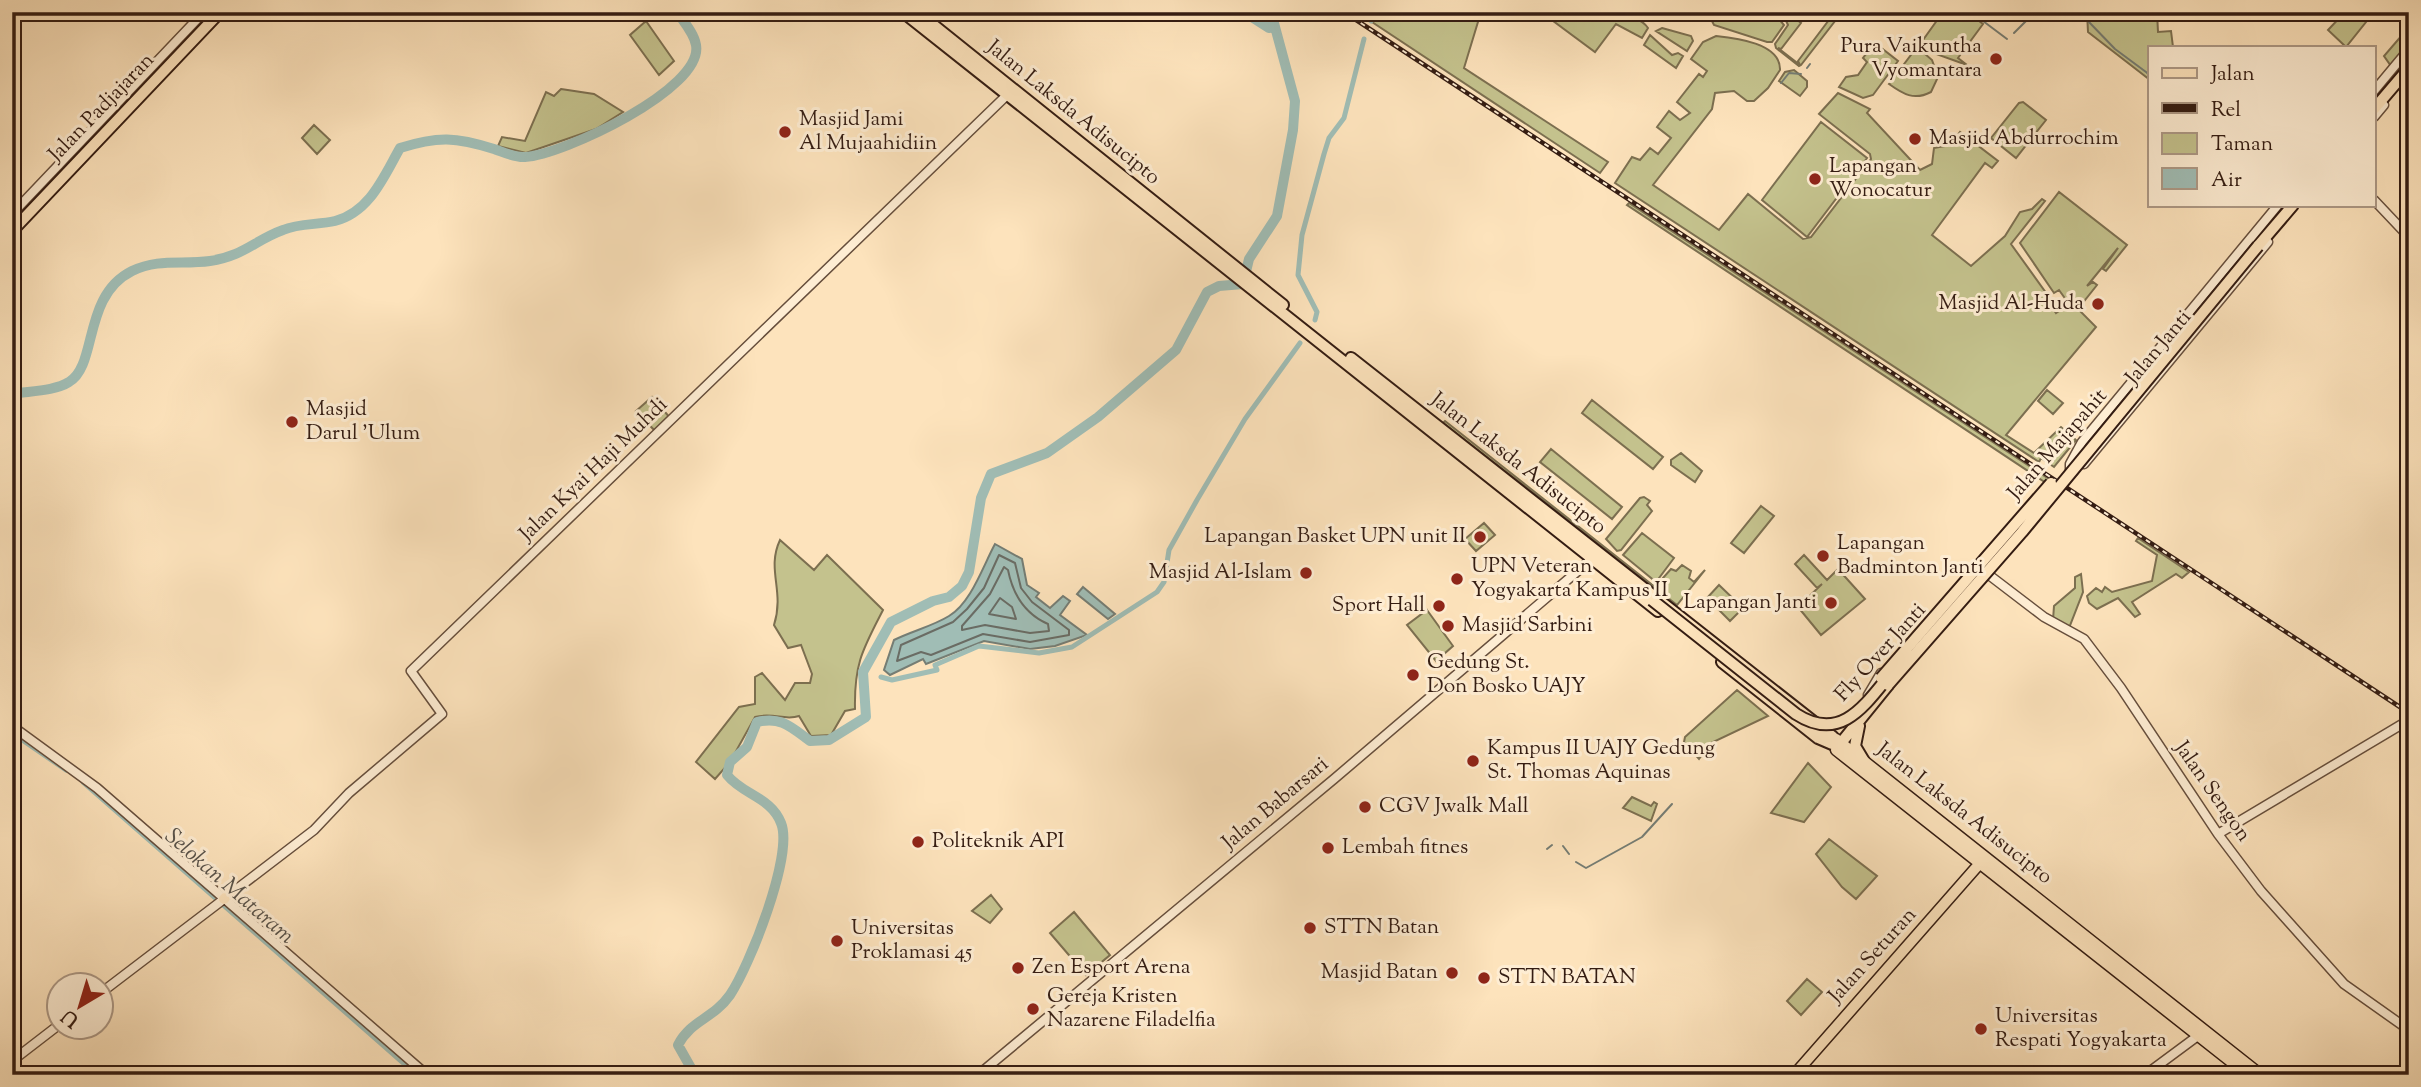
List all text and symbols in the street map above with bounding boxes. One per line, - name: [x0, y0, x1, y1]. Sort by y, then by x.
- place label: Pura Vaikuntha Vyomantara: [1840, 32, 1982, 86]
- street label: Jalan Laksda Adisucipto: [979, 33, 1166, 193]
- legend: [2148, 46, 2376, 206]
- street label: Jalan Padjajaran: [41, 47, 162, 170]
- marker: Pura Vaikuntha Vyomantara: [1988, 51, 2004, 67]
- text: Jalan: [2210, 60, 2255, 90]
- text: Rel: [2211, 96, 2241, 126]
- place label: Masjid Jami Al Mujaahidiin: [799, 105, 937, 159]
- marker: Masjid Jami Al Mujaahidiin: [777, 124, 793, 140]
- place label: Masjid Abdurrochim: [1929, 124, 2119, 154]
- text: Taman: [2211, 130, 2273, 160]
- marker: Masjid Abdurrochim: [1907, 131, 1923, 147]
- place label: Lapangan Wonocatur: [1829, 152, 1932, 206]
- text: Air: [2211, 166, 2242, 196]
- marker: Lapangan Wonocatur: [1807, 171, 1823, 187]
- place label: Masjid Al-Huda: [1939, 289, 2084, 319]
- marker: Masjid Al-Huda: [2090, 296, 2106, 312]
- street label: Jalan Janti: [2118, 304, 2199, 393]
- street label: Jalan Majapahit: [2000, 383, 2115, 508]
- street label: Jalan Laksda Adisucipto: [1423, 385, 1612, 542]
- street label: Jalan Kyai Haji Muhdi: [512, 391, 675, 550]
- place label: Masjid Darul 'Ulum: [306, 395, 420, 449]
- marker: Masjid Darul 'Ulum: [284, 414, 300, 430]
- place label: Lapangan Basket UPN unit II: [1204, 522, 1466, 552]
- marker: Lapangan Basket UPN unit II: [1472, 529, 1488, 545]
- place label: Lapangan Badminton Janti: [1837, 529, 1984, 583]
- marker: Lapangan Badminton Janti: [1815, 548, 1831, 564]
- place label: UPN Veteran Yogyakarta Kampus II: [1471, 552, 1668, 606]
- place label: Masjid Al-Islam: [1149, 558, 1292, 588]
- marker: Masjid Al-Islam: [1298, 565, 1314, 581]
- marker: UPN Veteran Yogyakarta Kampus II: [1449, 571, 1465, 587]
- place label: Lapangan Janti: [1683, 588, 1817, 618]
- place label: Sport Hall: [1332, 591, 1425, 621]
- marker: Lapangan Janti: [1823, 595, 1839, 611]
- street label: Fly Over Janti: [1828, 597, 1934, 709]
- marker: Sport Hall: [1431, 598, 1447, 614]
- place label: Masjid Sarbini: [1462, 611, 1593, 641]
- marker: Masjid Sarbini: [1440, 618, 1456, 634]
- place label: Gedung St. Don Bosko UAJY: [1427, 648, 1586, 702]
- marker: Gedung St. Don Bosko UAJY: [1405, 667, 1421, 683]
- place label: Kampus II UAJY Gedung St. Thomas Aquinas: [1487, 734, 1715, 788]
- street label: Jalan Laksda Adisucipto: [1869, 735, 2058, 892]
- street label: Jalan Sengon: [2166, 735, 2258, 848]
- street label: Jalan Babarsari: [1215, 750, 1336, 858]
- marker: Kampus II UAJY Gedung St. Thomas Aquinas: [1465, 753, 1481, 769]
- place label: CGV Jwalk Mall: [1379, 792, 1529, 822]
- marker: CGV Jwalk Mall: [1357, 799, 1373, 815]
- water label: Selokan Mataram: [157, 821, 302, 953]
- place label: Politeknik API: [932, 827, 1065, 857]
- place label: Lembah fitnes: [1342, 833, 1468, 863]
- marker: Politeknik API: [910, 834, 926, 850]
- marker: Lembah fitnes: [1320, 840, 1336, 856]
- street label: Jalan Seturan: [1821, 902, 1924, 1011]
- place label: STTN Batan: [1324, 913, 1439, 943]
- place label: Universitas Proklamasi 45: [851, 914, 972, 968]
- marker: STTN Batan: [1302, 920, 1318, 936]
- marker: Universitas Proklamasi 45: [829, 933, 845, 949]
- place label: Zen Esport Arena: [1032, 953, 1191, 983]
- place label: Masjid Batan: [1321, 958, 1438, 988]
- marker: Zen Esport Arena: [1010, 960, 1026, 976]
- place label: STTN BATAN: [1498, 963, 1636, 993]
- marker: Masjid Batan: [1444, 965, 1460, 981]
- marker: STTN BATAN: [1476, 970, 1492, 986]
- north arrow: [46, 972, 116, 1042]
- place label: Gereja Kristen Nazarene Filadelfia: [1047, 982, 1216, 1036]
- marker: Gereja Kristen Nazarene Filadelfia: [1025, 1001, 1041, 1017]
- text: U: [56, 1002, 85, 1033]
- place label: Universitas Respati Yogyakarta: [1995, 1002, 2167, 1056]
- marker: Universitas Respati Yogyakarta: [1973, 1021, 1989, 1037]

